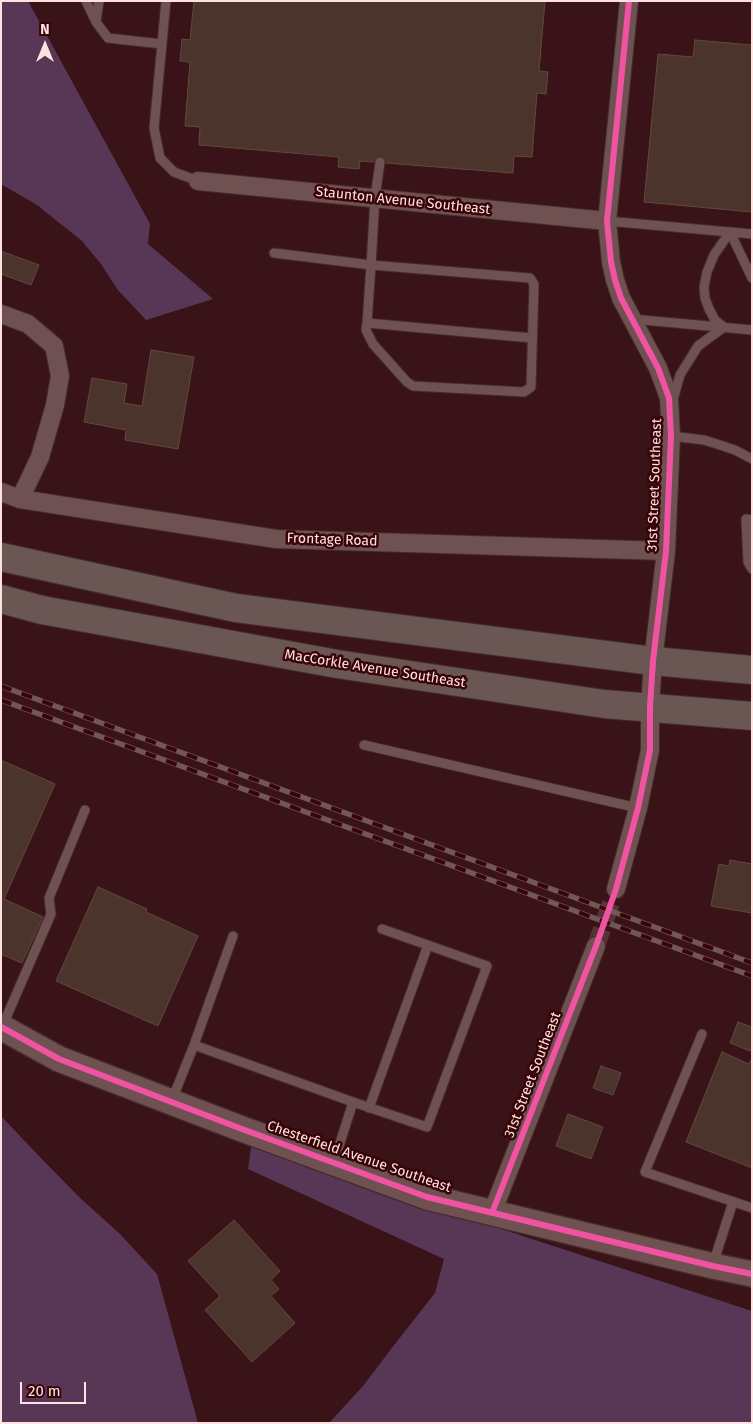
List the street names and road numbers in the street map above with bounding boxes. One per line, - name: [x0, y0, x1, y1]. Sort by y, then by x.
- street label: Staunton Avenue Southeast: [315, 183, 491, 219]
- street label: 31st Street Southeast: [644, 418, 666, 552]
- street label: Frontage Road: [286, 530, 378, 550]
- street label: MacCorkle Avenue Southeast: [283, 646, 467, 692]
- street label: 31st Street Southeast: [501, 1010, 565, 1140]
- street label: Chesterfield Avenue Southeast: [265, 1118, 453, 1196]

